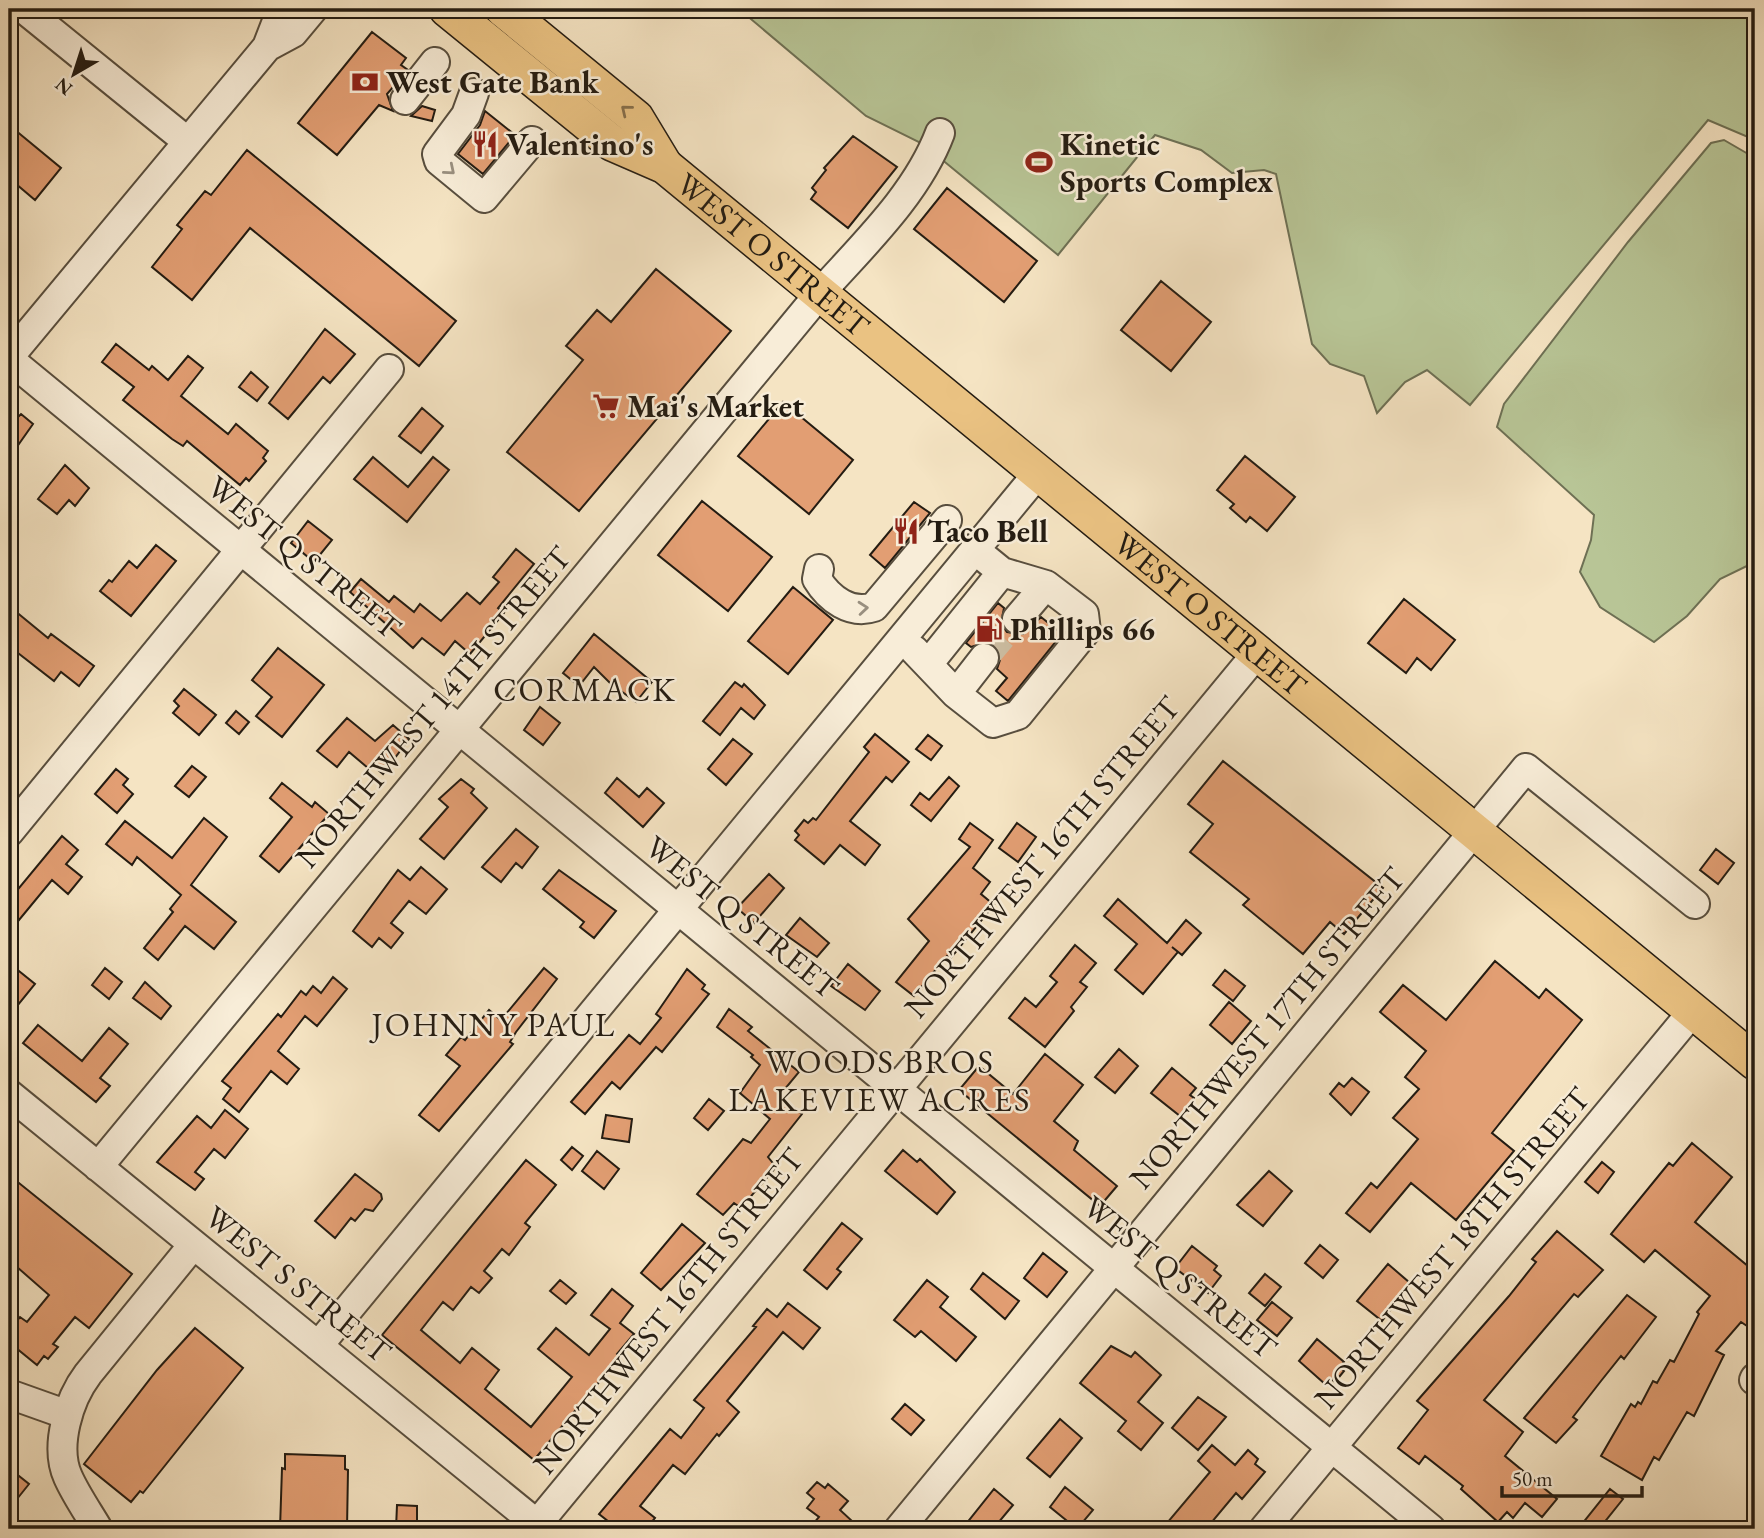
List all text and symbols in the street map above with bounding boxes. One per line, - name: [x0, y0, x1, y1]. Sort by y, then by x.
- north arrow: [38, 38, 108, 108]
- place label: West Gate Bank: [386, 61, 599, 103]
- bank icon: West Gate Bank: [350, 67, 380, 97]
- text: N: [49, 72, 77, 101]
- one-way arrow: [622, 106, 635, 118]
- place label: Valentino's: [506, 123, 653, 165]
- place label: Kinetic Sports Complex: [1060, 123, 1273, 202]
- restaurant icon: Valentino's: [470, 129, 500, 159]
- sports icon: Kinetic Sports Complex: [1024, 147, 1054, 177]
- one-way arrow: [442, 162, 455, 174]
- street label: WEST O STREET: [668, 163, 878, 347]
- place label: Mai's Market: [627, 385, 804, 427]
- supermarket icon: Mai's Market: [591, 391, 621, 421]
- street label: WEST Q STREET: [198, 466, 410, 648]
- place label: Taco Bell: [927, 510, 1048, 552]
- restaurant icon: Taco Bell: [891, 516, 921, 546]
- street label: WEST O STREET: [1105, 522, 1316, 706]
- street label: NORTHWEST 14TH STREET: [286, 537, 581, 877]
- one-way arrow: [858, 601, 869, 616]
- place label: Phillips 66: [1010, 608, 1155, 650]
- fuel station icon: Phillips 66: [974, 614, 1004, 644]
- district label: CORMACK: [493, 668, 677, 711]
- street label: NORTHWEST 16TH STREET: [895, 687, 1190, 1027]
- street label: WEST Q STREET: [636, 826, 848, 1008]
- street label: NORTHWEST 17TH STREET: [1120, 858, 1415, 1198]
- district label: JOHNNY PAUL: [369, 1003, 616, 1046]
- district label: WOODS BROS LAKEVIEW ACRES: [729, 1040, 1031, 1121]
- street label: NORTHWEST 18TH STREET: [1305, 1078, 1600, 1418]
- street label: NORTHWEST 16TH STREET: [523, 1139, 813, 1483]
- street label: WEST Q STREET: [1074, 1186, 1286, 1368]
- street label: WEST S STREET: [196, 1196, 400, 1372]
- scale bar: [1502, 1454, 1642, 1498]
- text: 50 m: [1512, 1465, 1553, 1492]

